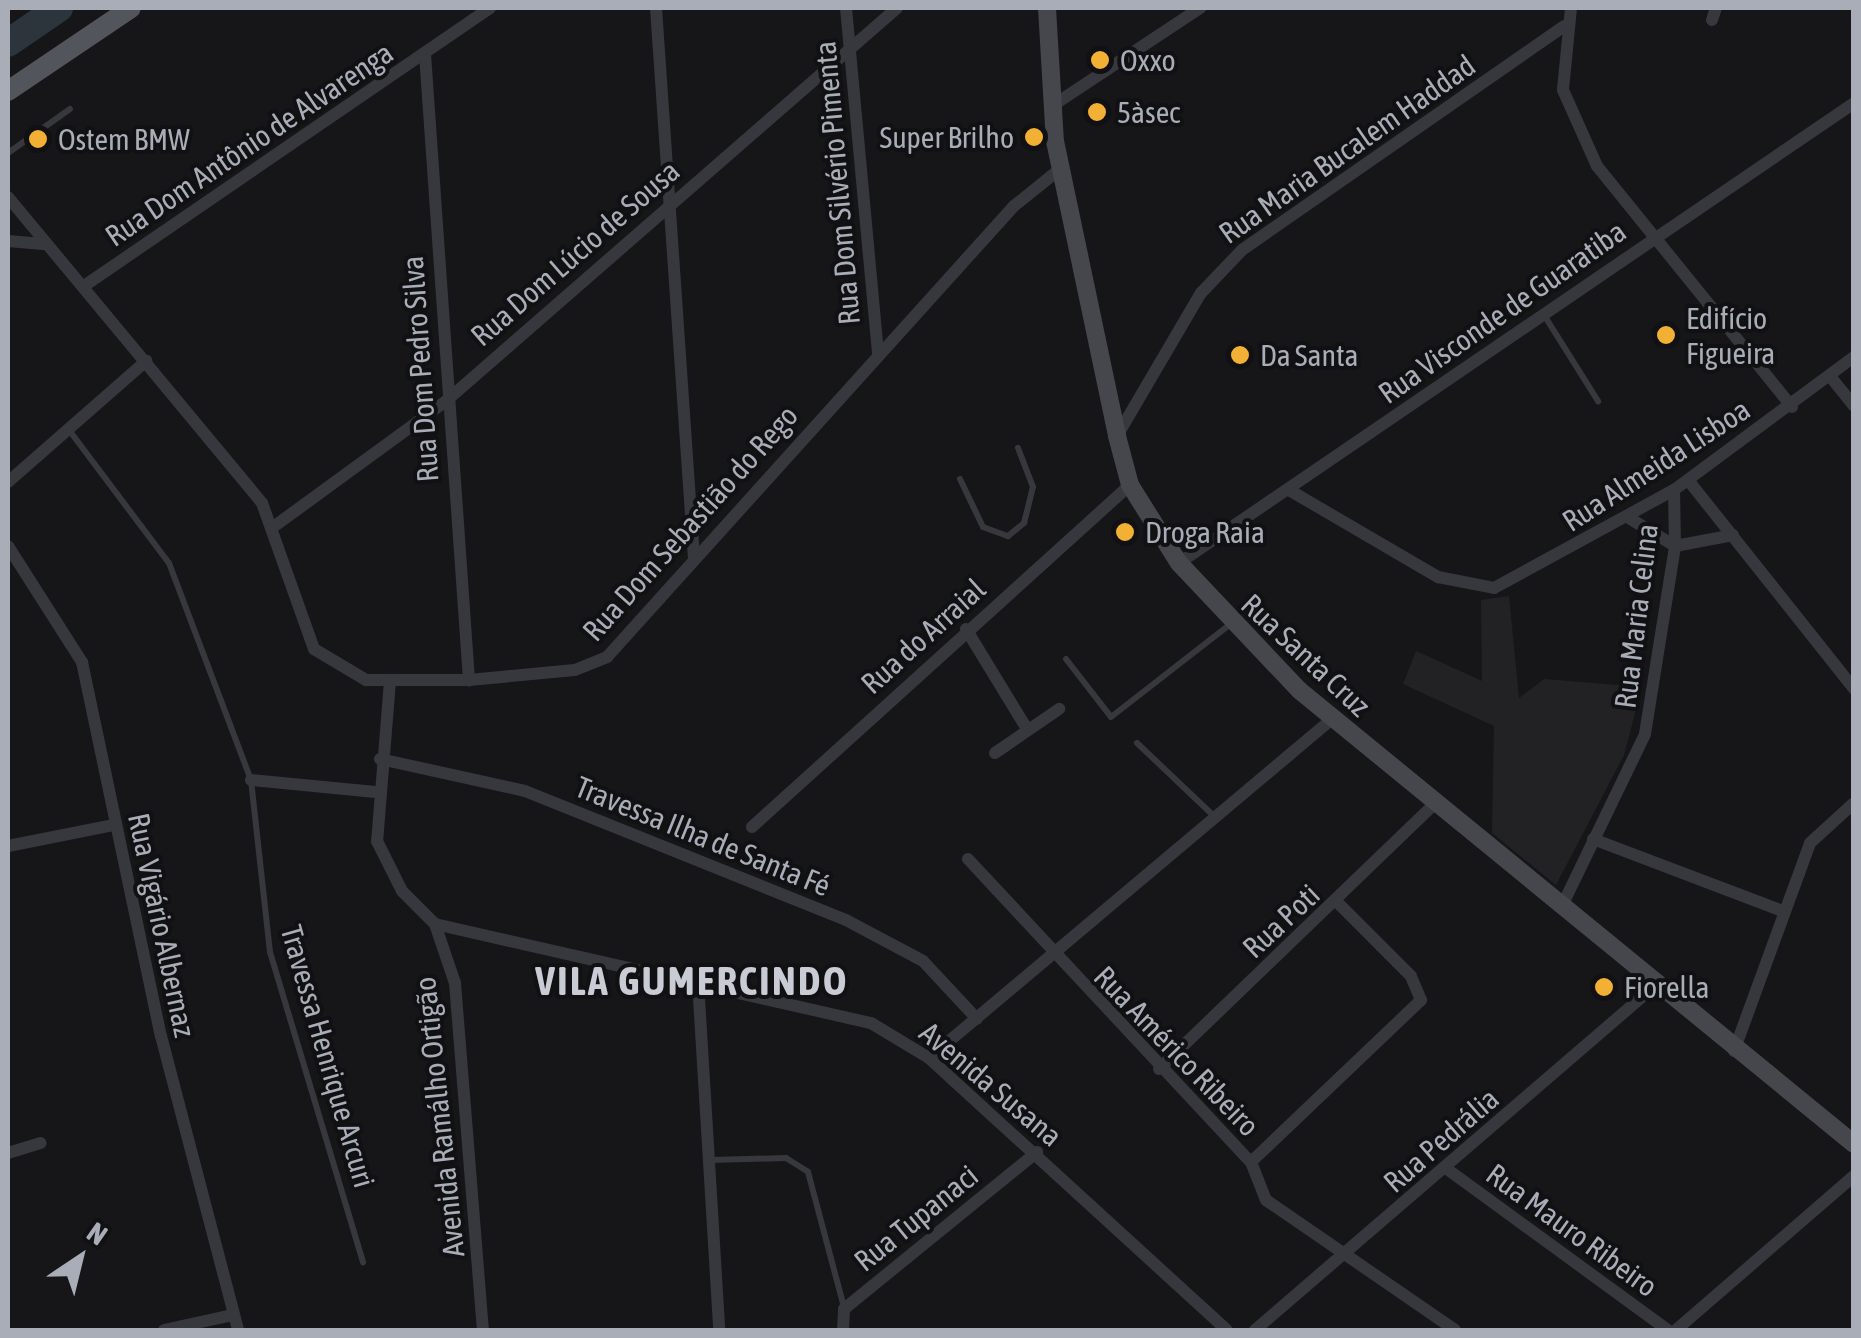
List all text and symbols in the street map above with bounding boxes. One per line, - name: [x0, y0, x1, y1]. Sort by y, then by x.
- street label: Rua Dom Antônio de Alvarenga: [98, 34, 400, 254]
- street label: Rua Dom Silvério Pimenta: [807, 40, 867, 326]
- place label: Oxxo: [1120, 42, 1176, 78]
- street label: Rua Maria Bucalem Haddad: [1212, 47, 1482, 251]
- marker: Oxxo: [1089, 49, 1111, 71]
- place label: 5àsec: [1117, 94, 1180, 130]
- marker: 5àsec: [1086, 101, 1108, 123]
- place label: Super Brilho: [880, 119, 1014, 155]
- place label: Ostem BMW: [58, 121, 190, 157]
- marker: Super Brilho: [1023, 126, 1045, 148]
- marker: Ostem BMW: [27, 128, 49, 150]
- street label: Rua Dom Lúcio de Sousa: [464, 153, 686, 353]
- street label: Rua Visconde de Guaratiba: [1371, 213, 1633, 411]
- street label: Rua Dom Pedro Silva: [394, 255, 446, 483]
- place label: Edifício Figueira: [1686, 300, 1775, 370]
- marker: Edifício Figueira: [1655, 324, 1677, 346]
- place label: Da Santa: [1260, 337, 1359, 373]
- marker: Da Santa: [1229, 344, 1251, 366]
- street label: Rua Almeida Lisboa: [1556, 391, 1756, 539]
- street label: Rua Dom Sebastião do Rego: [575, 398, 805, 648]
- place label: Droga Raia: [1145, 514, 1265, 550]
- marker: Droga Raia: [1114, 521, 1136, 543]
- street label: Rua Maria Celina: [1607, 522, 1665, 710]
- street label: Rua do Arraial: [854, 571, 992, 701]
- street label: Rua Santa Cruz: [1234, 586, 1378, 724]
- street label: Travessa Ilha de Santa Fé: [570, 768, 836, 904]
- street label: Rua Vigário Albernaz: [121, 810, 203, 1040]
- street label: Rua Poti: [1235, 877, 1327, 965]
- street label: Travessa Henrique Arcuri: [273, 921, 383, 1191]
- district label: VILA GUMERCINDO: [535, 957, 849, 1005]
- street label: Rua Américo Ribeiro: [1087, 959, 1267, 1143]
- place label: Fiorella: [1624, 969, 1709, 1005]
- street label: Avenida Ramálho Ortigão: [406, 975, 472, 1259]
- marker: Fiorella: [1593, 976, 1615, 998]
- street label: Avenida Susana: [913, 1014, 1069, 1154]
- street label: Rua Pedrália: [1376, 1080, 1506, 1200]
- street label: Rua Mauro Ribeiro: [1479, 1156, 1665, 1304]
- street label: Rua Tupanaci: [847, 1157, 985, 1279]
- north arrow: [30, 1208, 130, 1308]
- text: N: [81, 1216, 113, 1251]

